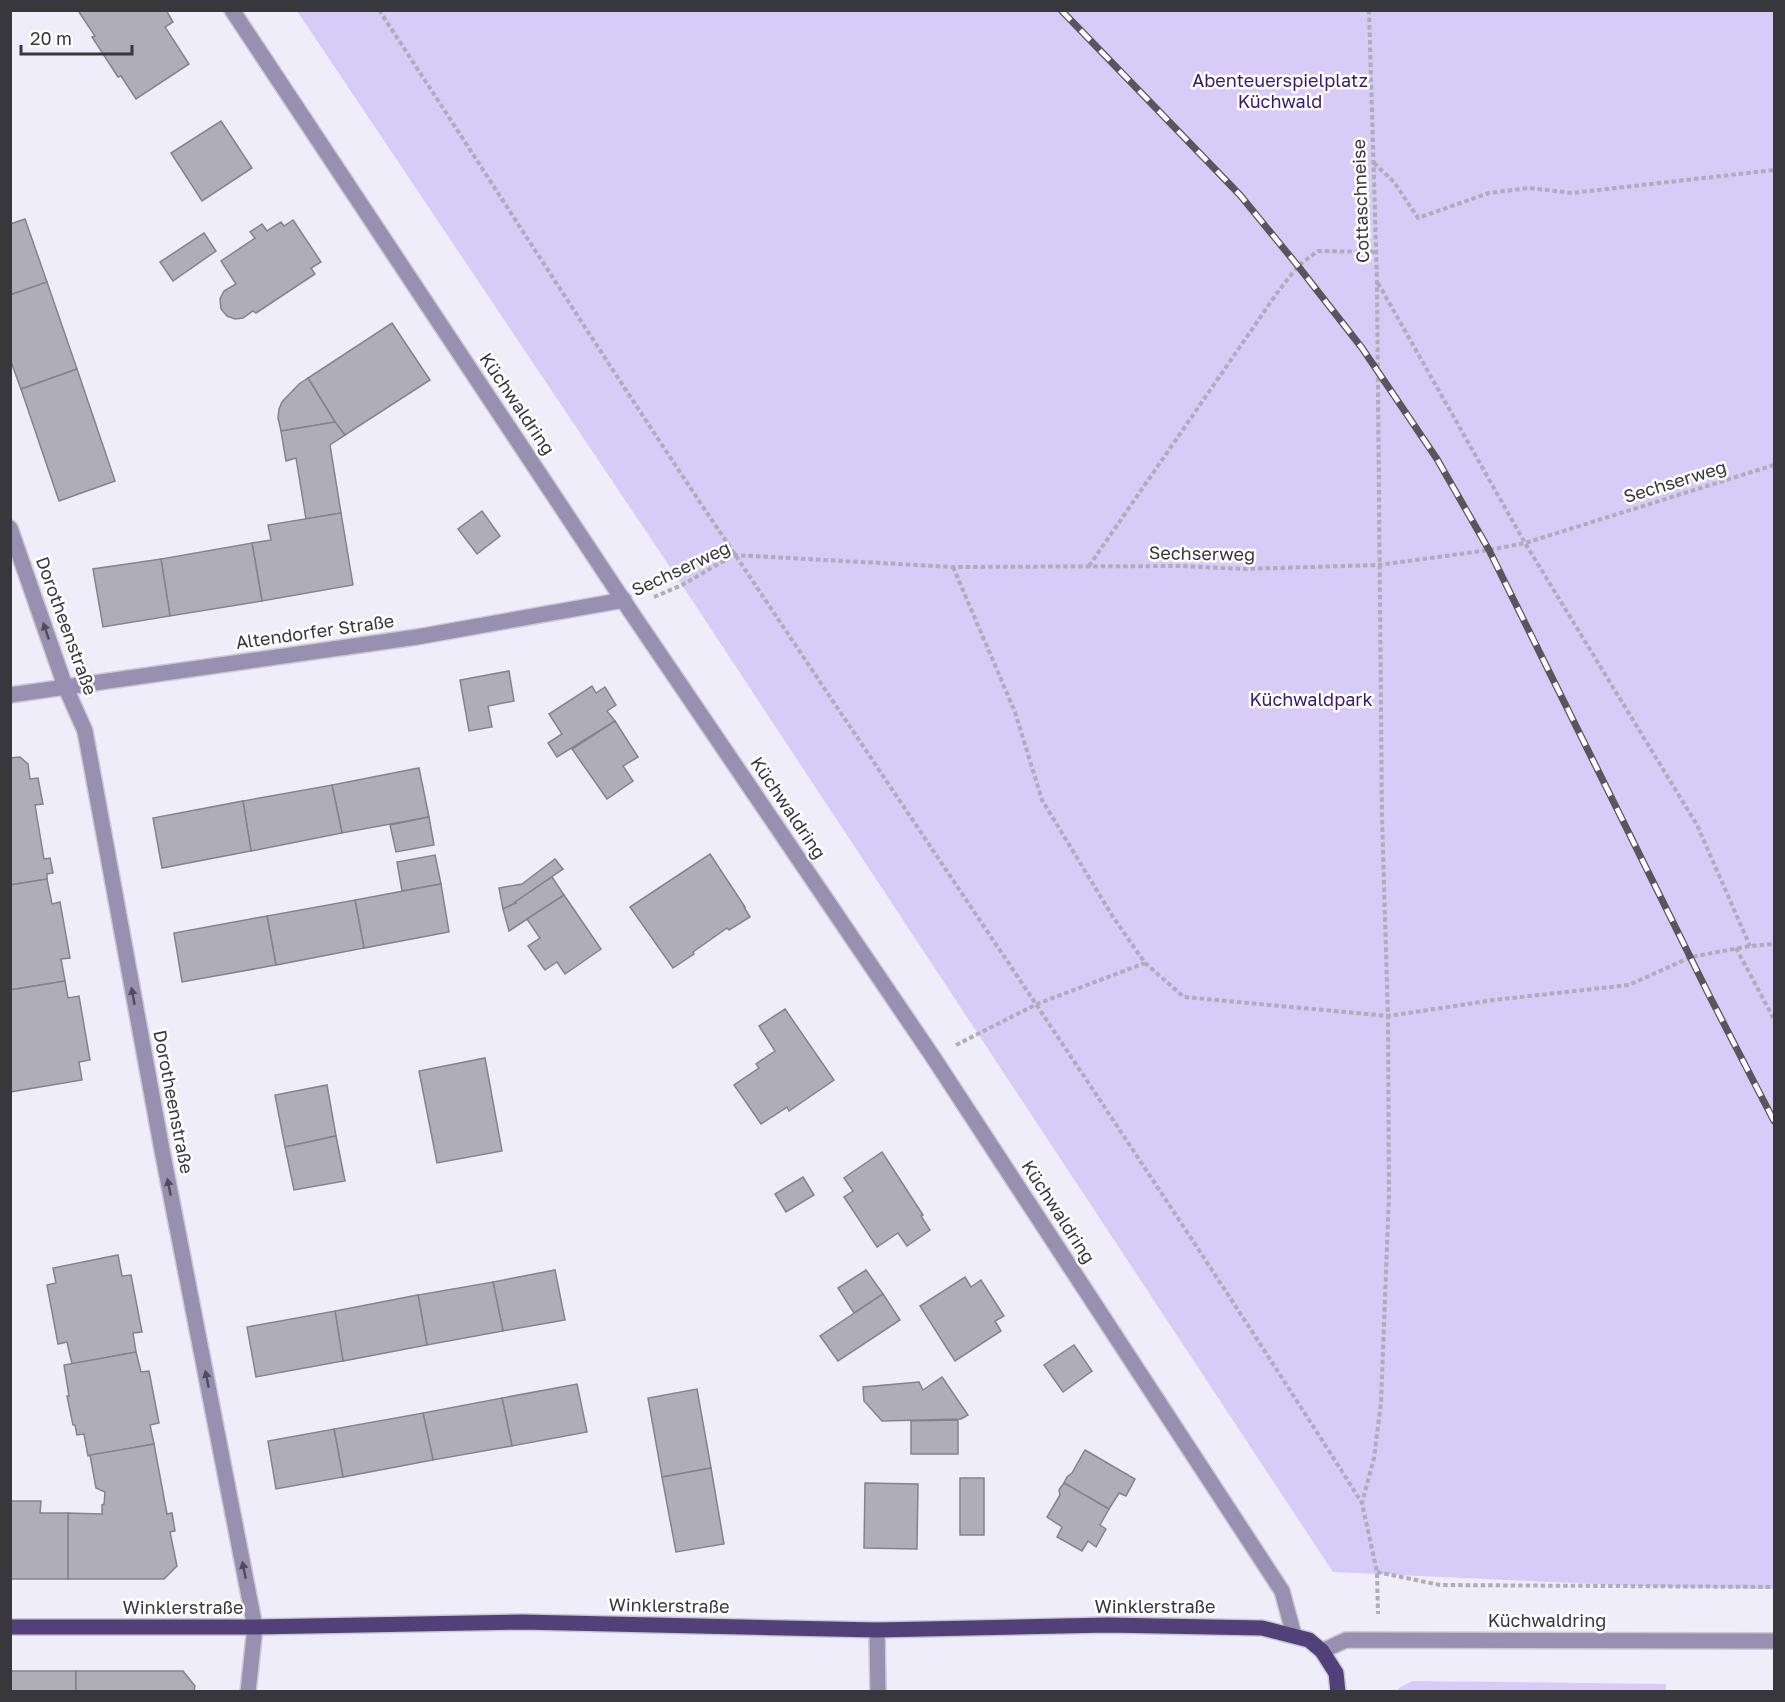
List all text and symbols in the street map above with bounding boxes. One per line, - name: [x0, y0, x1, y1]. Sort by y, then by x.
- scale bar: [21, 18, 132, 56]
- text: 20 m: [30, 27, 72, 49]
- park label: Abenteuerspielplatz Küchwald: [1192, 69, 1368, 112]
- street label: Cottaschneise: [1347, 139, 1373, 263]
- street label: Küchwaldring: [476, 348, 560, 459]
- street label: Sechserweg: [1621, 455, 1729, 507]
- street label: Sechserweg: [628, 536, 733, 600]
- street label: Sechserweg: [1149, 541, 1255, 565]
- street label: Dorotheenstraße: [32, 553, 102, 698]
- street label: Altendorfer Straße: [234, 609, 395, 653]
- one-way arrow: [41, 622, 50, 640]
- park label: Küchwaldpark: [1249, 688, 1373, 710]
- street label: Küchwaldring: [747, 752, 831, 863]
- one-way arrow: [128, 986, 137, 1005]
- street label: Dorotheenstraße: [149, 1028, 199, 1176]
- street label: Küchwaldring: [1017, 1156, 1100, 1267]
- one-way arrow: [164, 1178, 173, 1197]
- one-way arrow: [202, 1369, 211, 1388]
- one-way arrow: [239, 1560, 248, 1579]
- street label: Winklerstraße: [608, 1593, 730, 1617]
- street label: Winklerstraße: [1094, 1595, 1216, 1617]
- street label: Winklerstraße: [122, 1596, 244, 1618]
- street label: Küchwaldring: [1488, 1609, 1606, 1631]

